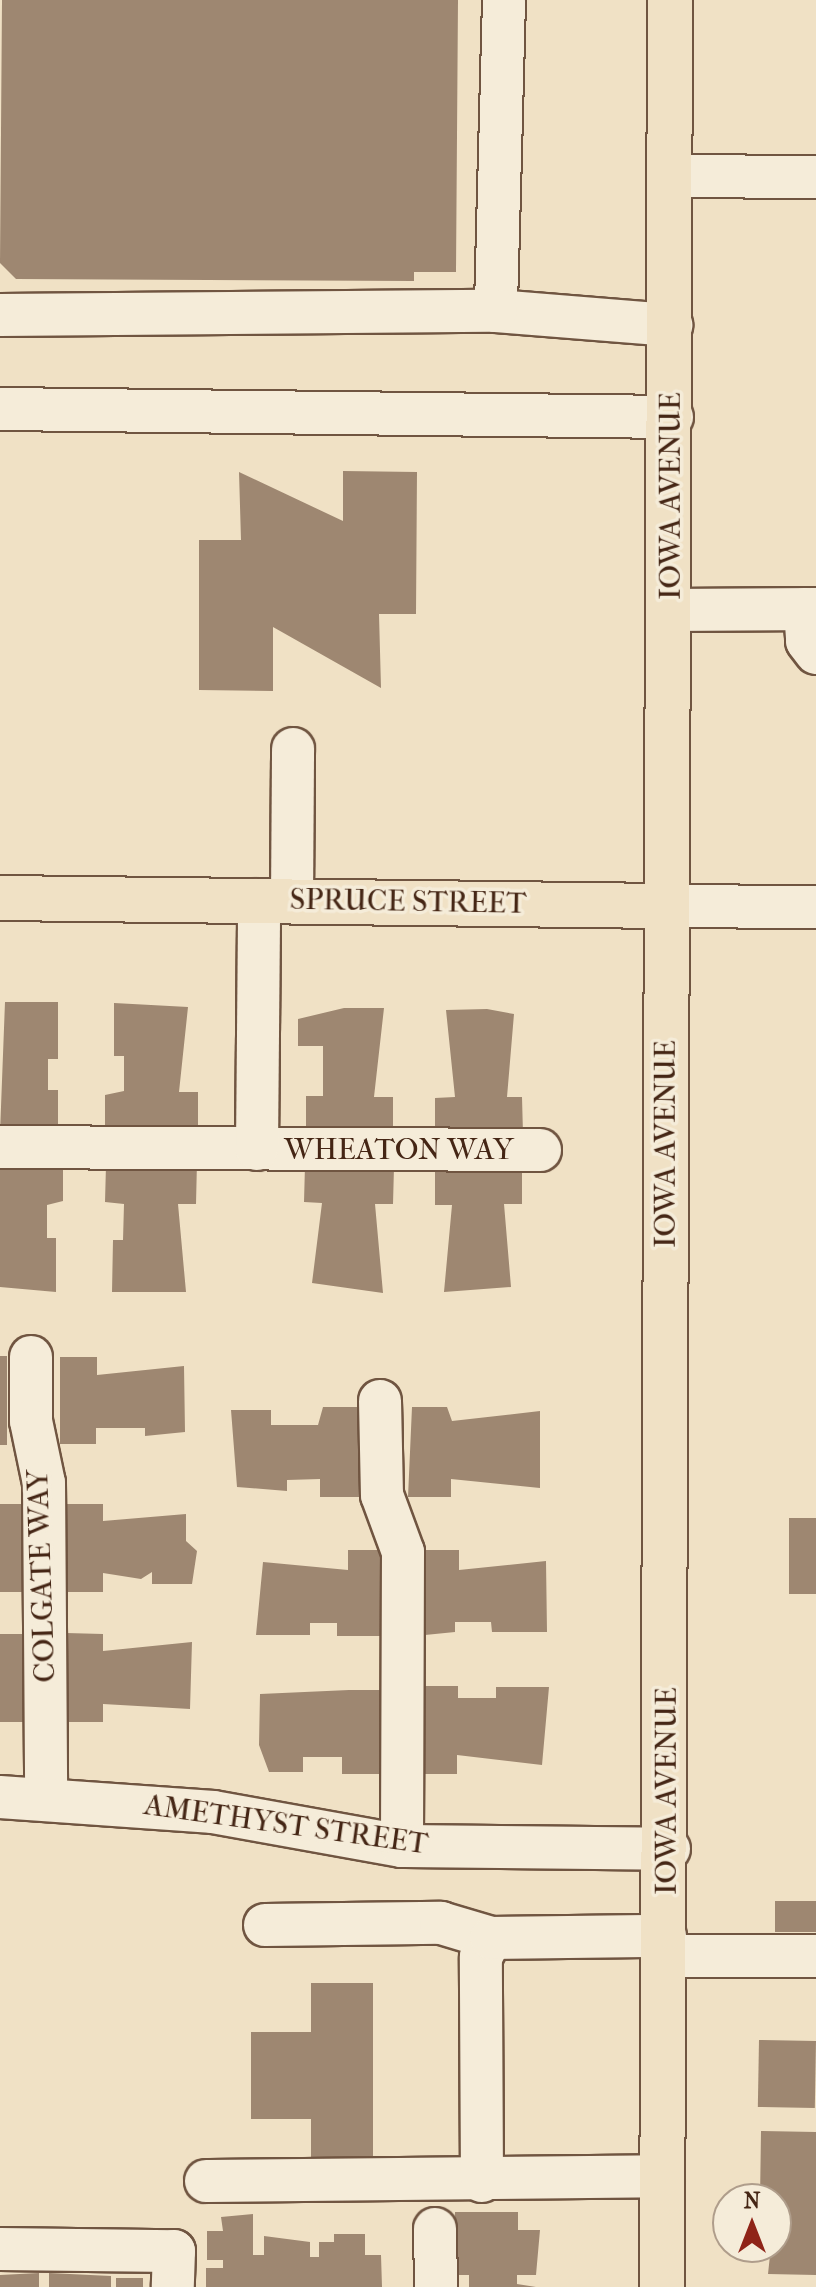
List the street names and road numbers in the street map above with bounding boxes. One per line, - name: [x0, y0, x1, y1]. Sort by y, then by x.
- street label: IOWA AVENUE: [653, 392, 689, 600]
- street label: SPRUCE STREET: [289, 882, 527, 922]
- street label: IOWA AVENUE: [648, 1040, 684, 1248]
- street label: WHEATON WAY: [284, 1132, 514, 1168]
- street label: COLGATE WAY: [20, 1469, 64, 1683]
- street label: IOWA AVENUE: [649, 1687, 685, 1895]
- street label: AMETHYST STREET: [142, 1787, 430, 1863]

